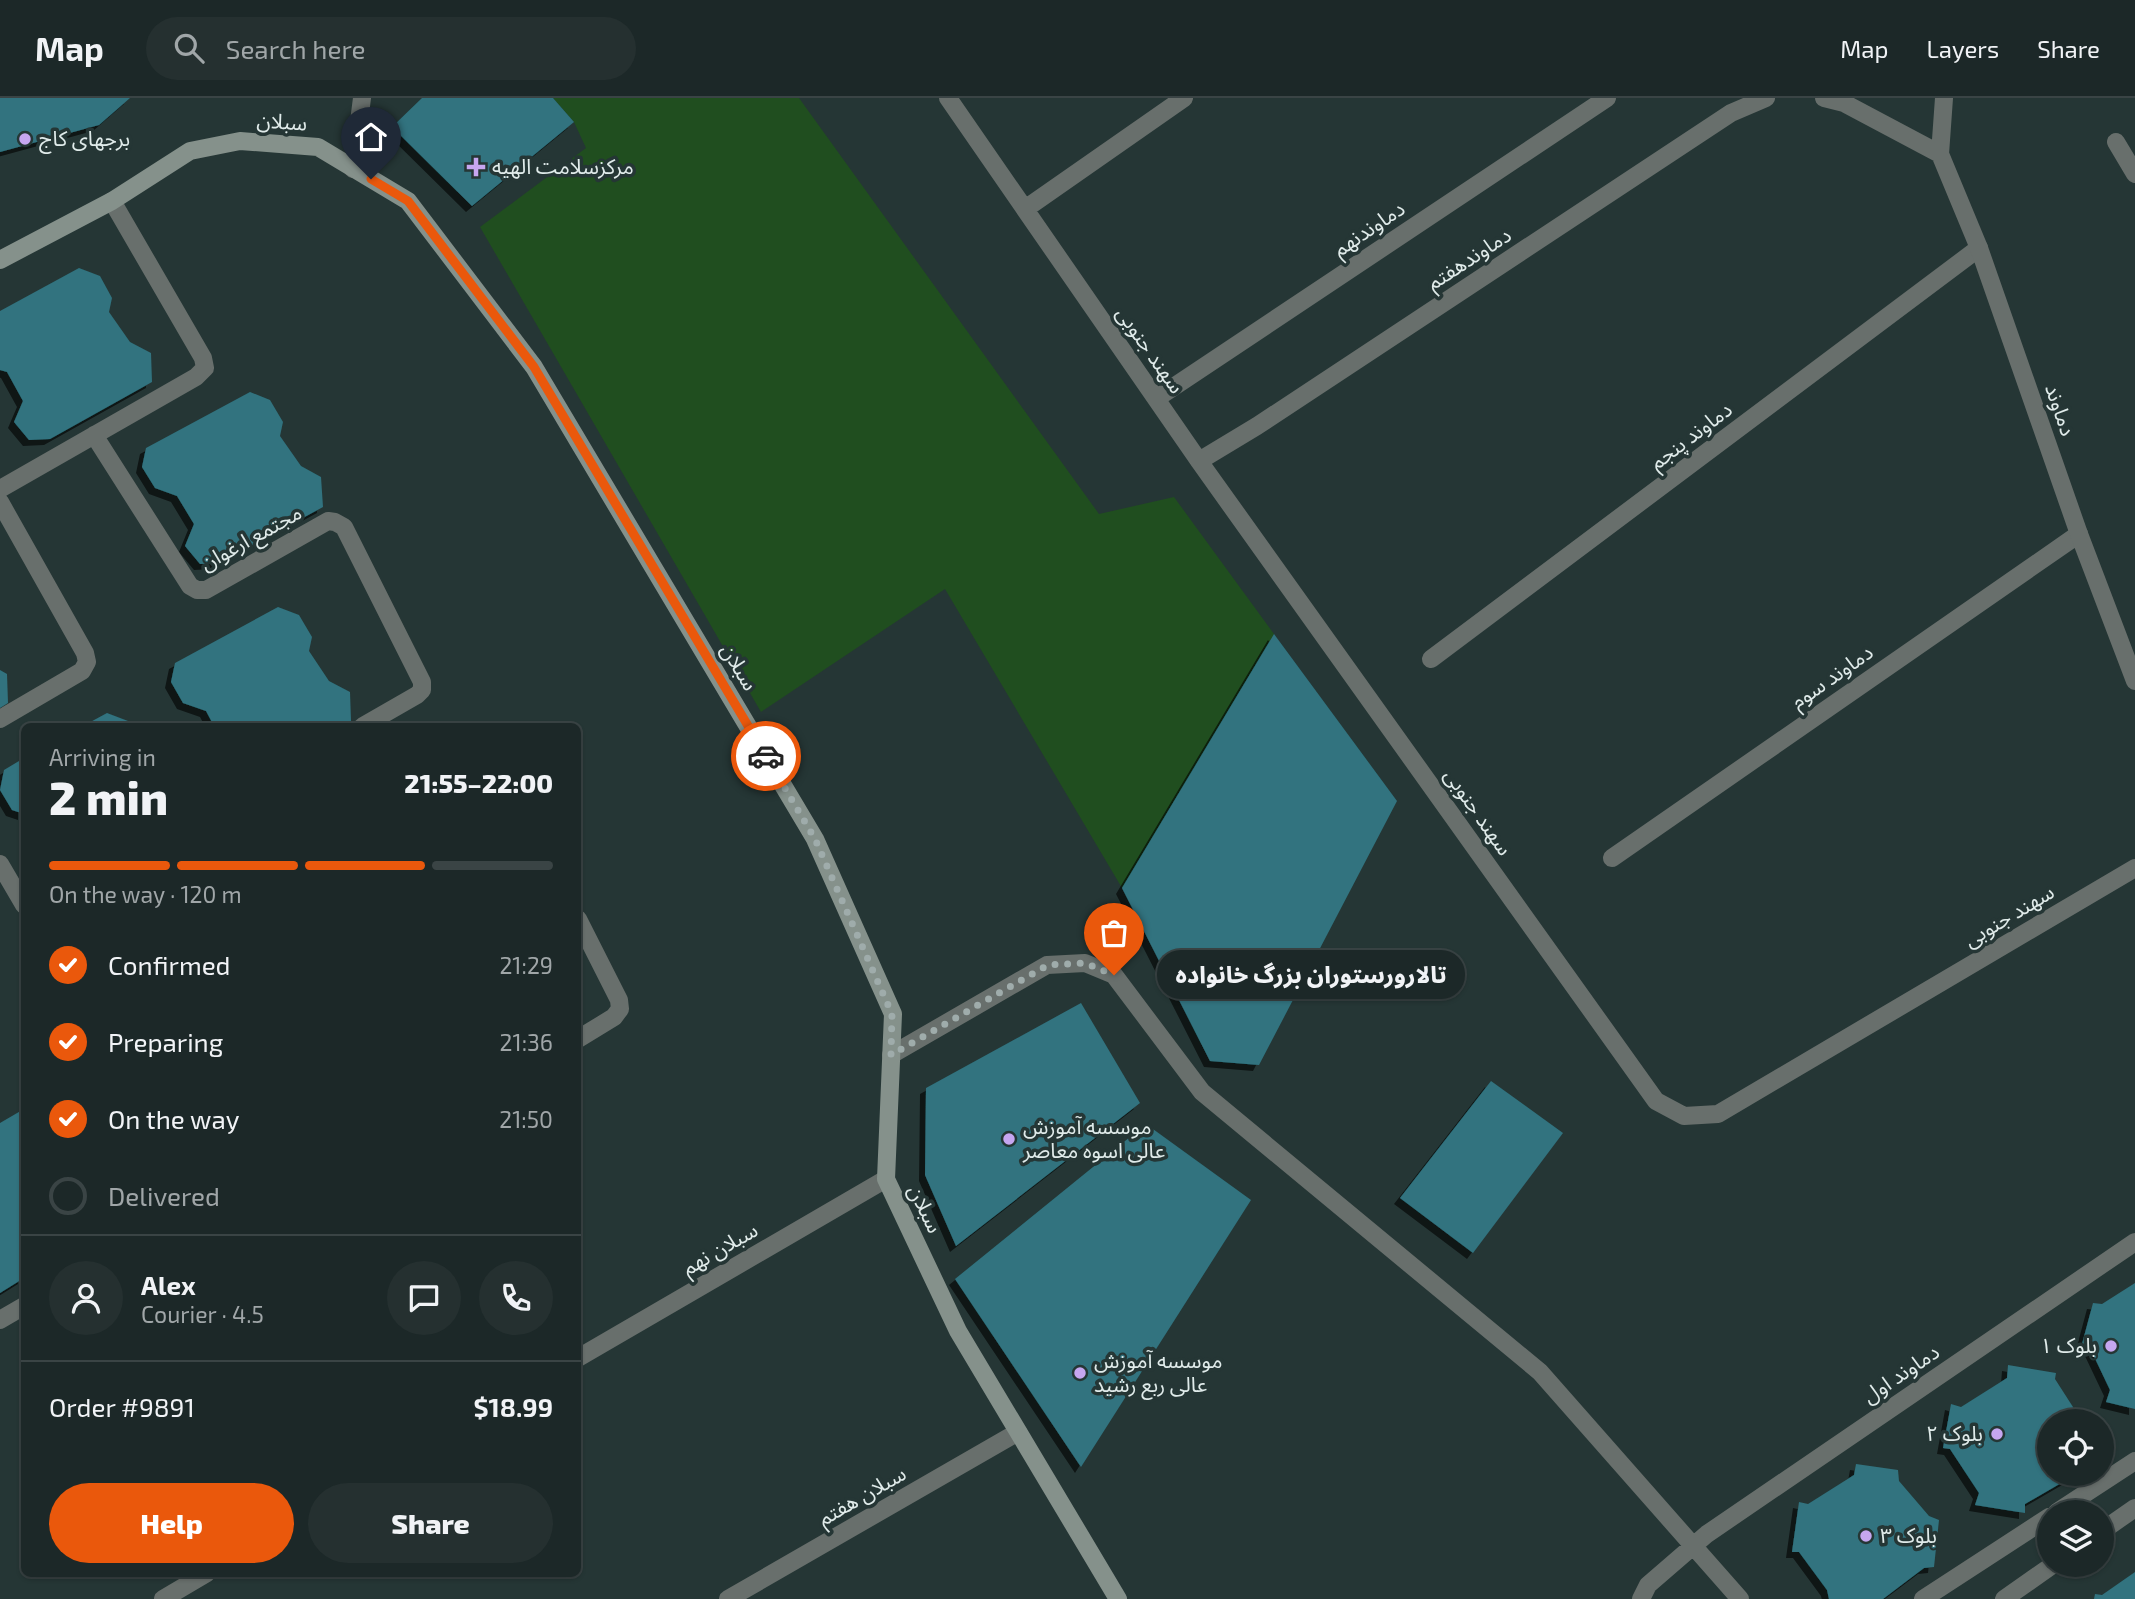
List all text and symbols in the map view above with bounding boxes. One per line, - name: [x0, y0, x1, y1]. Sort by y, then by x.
- search box: [146, 17, 636, 80]
- text: Map: [35, 28, 104, 68]
- icon: search: [170, 29, 208, 67]
- text: Search here: [226, 33, 365, 64]
- text: Map: [1840, 34, 1888, 63]
- text: Layers: [1926, 34, 1999, 63]
- text: Share: [2037, 34, 2100, 63]
- street label: سبلان: [256, 106, 308, 136]
- pin: [341, 107, 401, 179]
- icon: home: [352, 118, 390, 156]
- place label: برجهای کاج: [39, 125, 130, 154]
- marker: برجهای کاج: [17, 131, 33, 147]
- place label: مرکزسلامت الهیه: [492, 153, 634, 179]
- marker: مرکزسلامت الهیه: [466, 157, 486, 177]
- street label: دماوندنهم: [1327, 195, 1411, 264]
- street label: دماوندهفتم: [1421, 221, 1517, 298]
- street label: سهند جنوبی: [1111, 301, 1190, 398]
- street label: دماوند: [2040, 380, 2082, 439]
- street label: دماوند پنجم: [1644, 396, 1739, 477]
- street label: مجتمع ارغوان: [195, 499, 307, 578]
- street label: سبلان: [716, 638, 764, 695]
- street label: دماوند سوم: [1785, 638, 1880, 717]
- courier: [731, 721, 801, 791]
- icon: car: [747, 737, 785, 775]
- text: Arriving in: [49, 743, 156, 771]
- street label: سهند جنوبی: [1439, 763, 1518, 860]
- text: 21:55–22:00: [404, 767, 553, 798]
- text: 2 min: [49, 769, 168, 824]
- street label: سهند جنوبی: [1959, 878, 2058, 952]
- text: On the way · 120 m: [49, 880, 242, 908]
- pin: [1084, 903, 1144, 975]
- icon: bag: [1095, 914, 1133, 952]
- icon: check: [49, 946, 87, 984]
- text: Confirmed: [108, 949, 231, 980]
- callout: تالارورستوران بزرگ خانواده: [1156, 950, 1464, 1000]
- text: 21:29: [499, 951, 553, 979]
- text: تالارورستوران بزرگ خانواده: [1175, 960, 1447, 988]
- icon: check: [49, 1023, 87, 1061]
- text: Preparing: [108, 1026, 223, 1057]
- text: 21:36: [500, 1028, 553, 1056]
- icon: check: [49, 1100, 87, 1138]
- text: On the way: [108, 1103, 239, 1134]
- text: 21:50: [499, 1105, 553, 1133]
- place label: موسسه آموزش عالی اسوه معاصر: [1022, 1113, 1165, 1163]
- marker: موسسه آموزش عالی اسوه معاصر: [1001, 1131, 1017, 1147]
- text: Delivered: [108, 1180, 220, 1211]
- street label: سبلان: [903, 1180, 949, 1237]
- street label: سبلان نهم: [677, 1216, 764, 1283]
- button: person: [49, 1261, 123, 1335]
- button: chat: [387, 1261, 461, 1335]
- button: phone: [479, 1261, 553, 1335]
- text: Alex: [141, 1269, 196, 1300]
- text: Courier · 4.5: [141, 1300, 264, 1328]
- place label: بلوک ۱: [2040, 1332, 2097, 1358]
- street label: دماوند اول: [1857, 1338, 1944, 1408]
- marker: بلوک ۱: [2103, 1338, 2119, 1354]
- place label: موسسه آموزش عالی ربع رشید: [1094, 1347, 1222, 1400]
- marker: موسسه آموزش عالی ربع رشید: [1072, 1365, 1088, 1381]
- text: Order #9891: [49, 1391, 195, 1422]
- text: $18.99: [473, 1391, 553, 1422]
- map controls: [2037, 1409, 2114, 1577]
- button: locate: [2037, 1409, 2114, 1486]
- place label: بلوک ۲: [1926, 1420, 1983, 1446]
- marker: بلوک ۲: [1989, 1426, 2005, 1442]
- street label: سبلان هفتم: [813, 1460, 912, 1533]
- button: Help: [49, 1483, 294, 1563]
- button: Share: [308, 1483, 553, 1563]
- button: layers: [2037, 1500, 2114, 1577]
- place label: بلوک ۳: [1880, 1522, 1937, 1548]
- marker: بلوک ۳: [1858, 1528, 1874, 1544]

